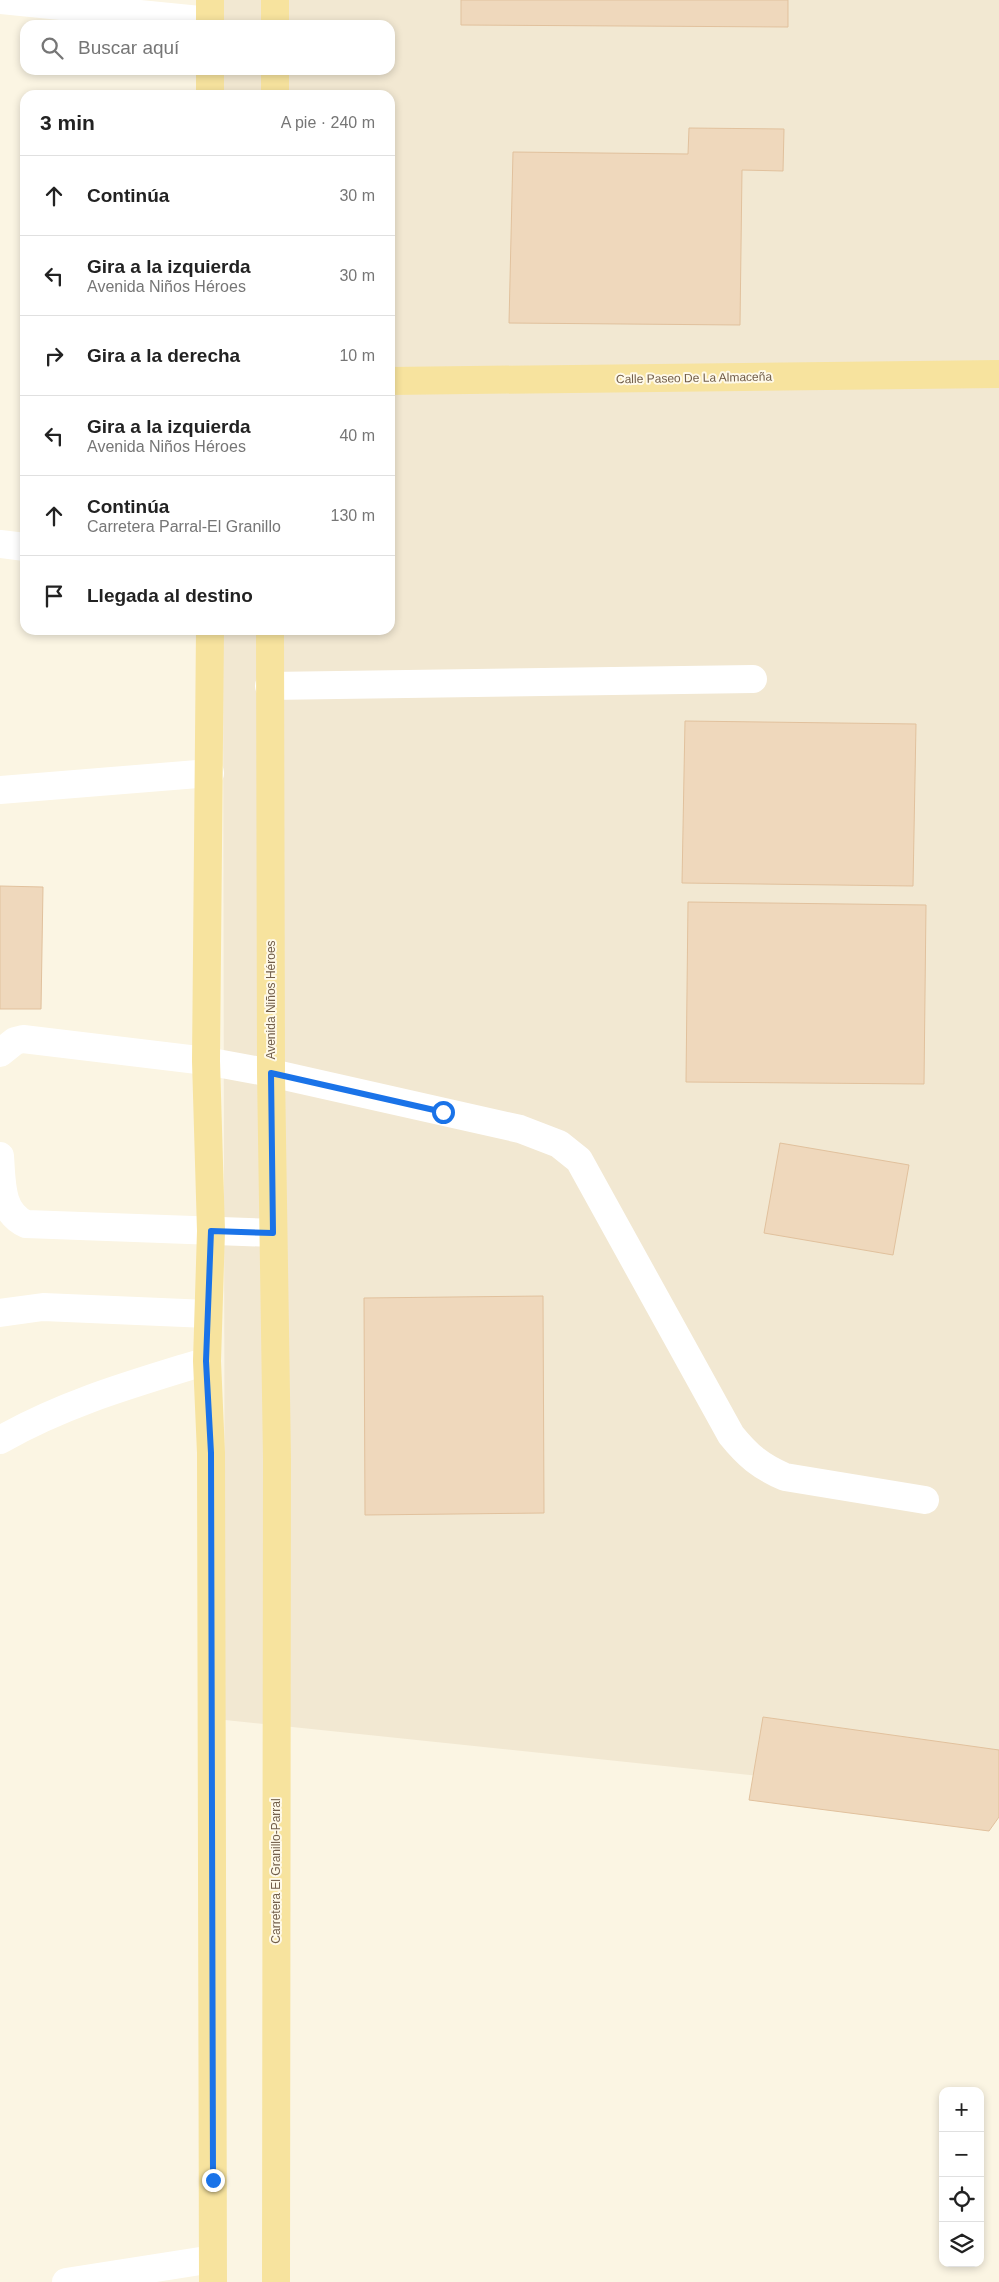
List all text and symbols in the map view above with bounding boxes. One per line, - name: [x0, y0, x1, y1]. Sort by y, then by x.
- search box: [20, 20, 395, 75]
- icon: search: [38, 34, 66, 62]
- text: Buscar aquí: [78, 37, 179, 58]
- text: 3 min: [40, 111, 95, 134]
- text: A pie · 240 m: [281, 114, 375, 131]
- icon: ahead: [40, 182, 68, 210]
- text: Continúa: [87, 185, 169, 206]
- text: 30 m: [339, 187, 375, 204]
- text: Gira a la izquierda: [87, 256, 251, 277]
- icon: left: [40, 262, 68, 290]
- text: 30 m: [339, 267, 375, 284]
- text: Avenida Niños Héroes: [87, 278, 246, 295]
- icon: right: [40, 342, 68, 370]
- text: Gira a la derecha: [87, 345, 240, 366]
- text: 10 m: [339, 347, 375, 364]
- street label: Calle Paseo De La Almaceña: [616, 370, 772, 386]
- text: Gira a la izquierda: [87, 416, 251, 437]
- icon: left: [40, 422, 68, 450]
- text: 40 m: [339, 427, 375, 444]
- text: Avenida Niños Héroes: [87, 438, 246, 455]
- text: Continúa: [87, 496, 169, 517]
- icon: ahead: [40, 502, 68, 530]
- text: 130 m: [331, 507, 375, 524]
- text: Carretera Parral-El Granillo: [87, 518, 281, 535]
- icon: arrive: [40, 582, 68, 610]
- text: Llegada al destino: [87, 585, 253, 606]
- street label: Avenida Niños Héroes: [264, 940, 278, 1060]
- route start: [432, 1101, 455, 1124]
- street label: Carretera El Granillo-Parral: [269, 1798, 283, 1944]
- map controls: [939, 2087, 984, 2267]
- button: +: [939, 2087, 984, 2132]
- button: −: [939, 2132, 984, 2177]
- route end: [202, 2169, 225, 2192]
- button: locate: [939, 2177, 984, 2222]
- button: layers: [939, 2222, 984, 2267]

